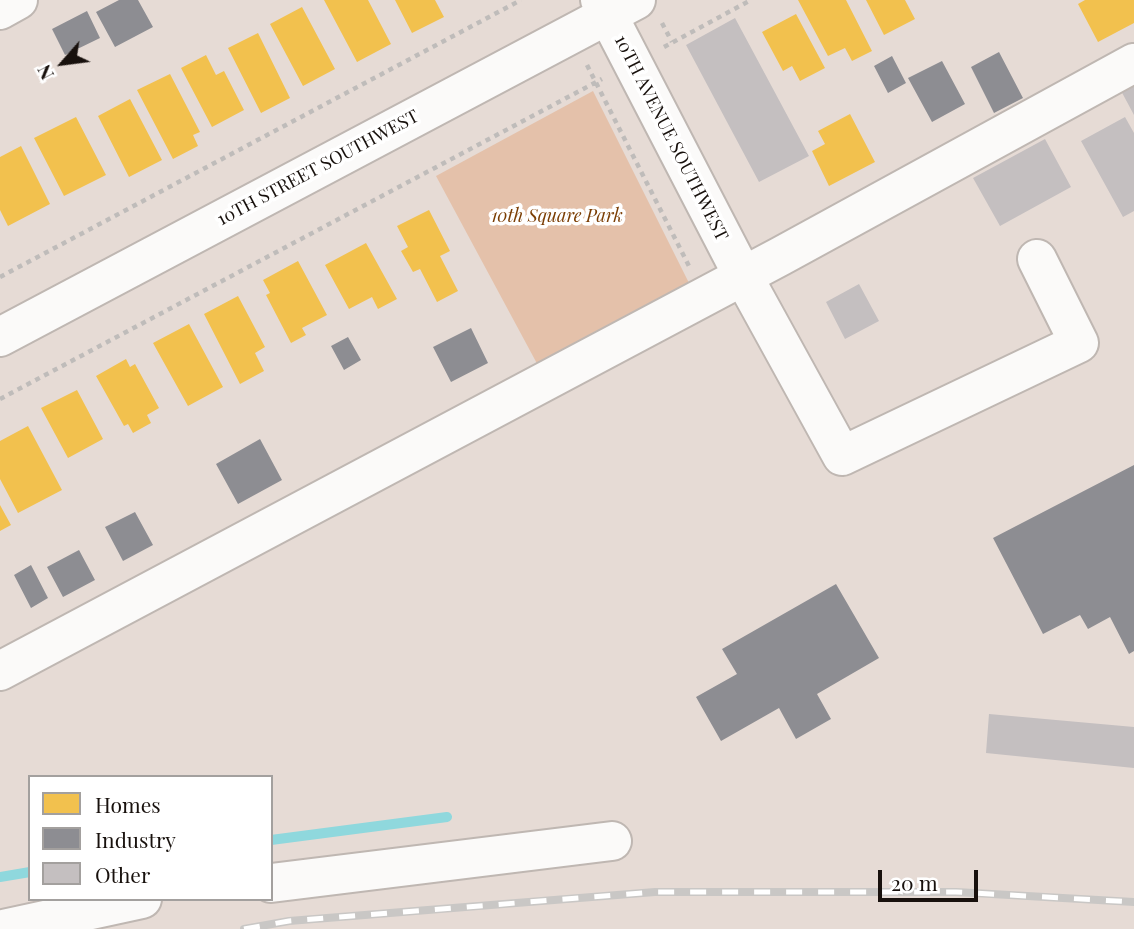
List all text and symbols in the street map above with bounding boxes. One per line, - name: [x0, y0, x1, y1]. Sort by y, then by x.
- north arrow: [28, 28, 98, 98]
- street label: 10TH AVENUE SOUTHWEST: [610, 31, 732, 245]
- text: N: [30, 61, 59, 85]
- street label: 10TH STREET SOUTHWEST: [214, 106, 422, 230]
- park label: 10th Square Park: [491, 205, 623, 227]
- legend: [28, 775, 273, 901]
- text: Homes: [95, 790, 161, 818]
- text: Industry: [95, 825, 176, 853]
- scale bar: [882, 856, 982, 900]
- text: Other: [95, 860, 150, 888]
- text: 20 m: [891, 868, 938, 896]

